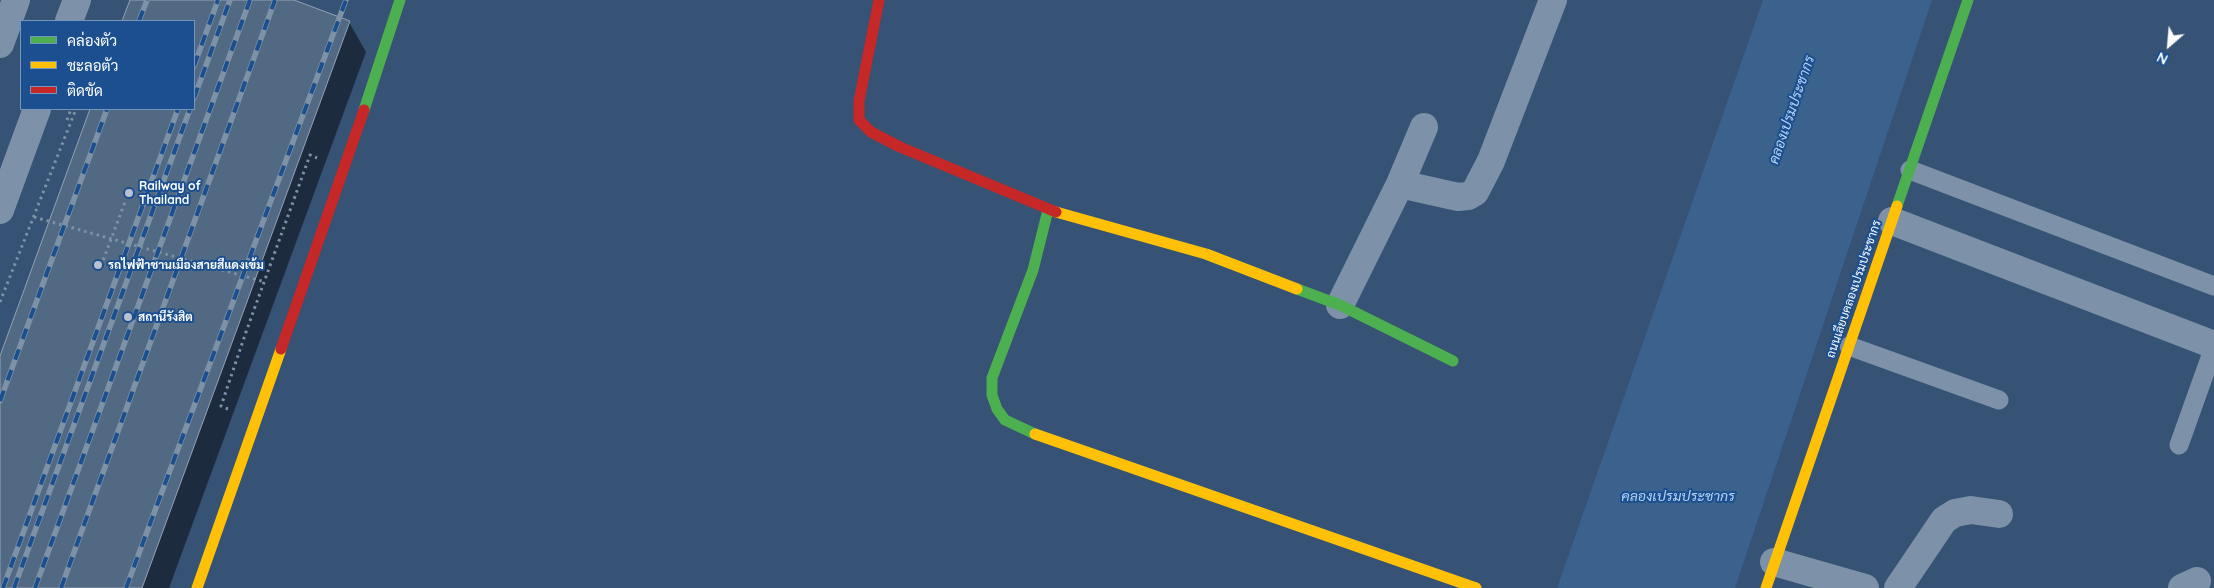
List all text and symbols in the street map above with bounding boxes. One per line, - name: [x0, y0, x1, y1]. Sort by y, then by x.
- legend: [20, 20, 195, 110]
- north arrow: [2144, 20, 2194, 70]
- text: คล่องตัว: [67, 31, 117, 50]
- text: N: [2154, 48, 2171, 69]
- water label: คลองเปรมประชากร: [1766, 54, 1818, 166]
- text: ชะลอตัว: [67, 56, 118, 75]
- text: ติดขัด: [67, 81, 103, 100]
- place label: Railway of Thailand: [139, 179, 201, 207]
- marker: Railway of Thailand: [123, 187, 135, 199]
- street label: ถนนเลียบคลองเปรมประชากร: [1824, 218, 1884, 360]
- place label: รถไฟฟ้าชานเมืองสายสีแดงเข้ม: [108, 258, 264, 272]
- marker: รถไฟฟ้าชานเมืองสายสีแดงเข้ม: [92, 259, 104, 271]
- place label: สถานีรังสิต: [138, 310, 193, 324]
- marker: สถานีรังสิต: [122, 311, 134, 323]
- water label: คลองเปรมประชากร: [1621, 489, 1735, 505]

